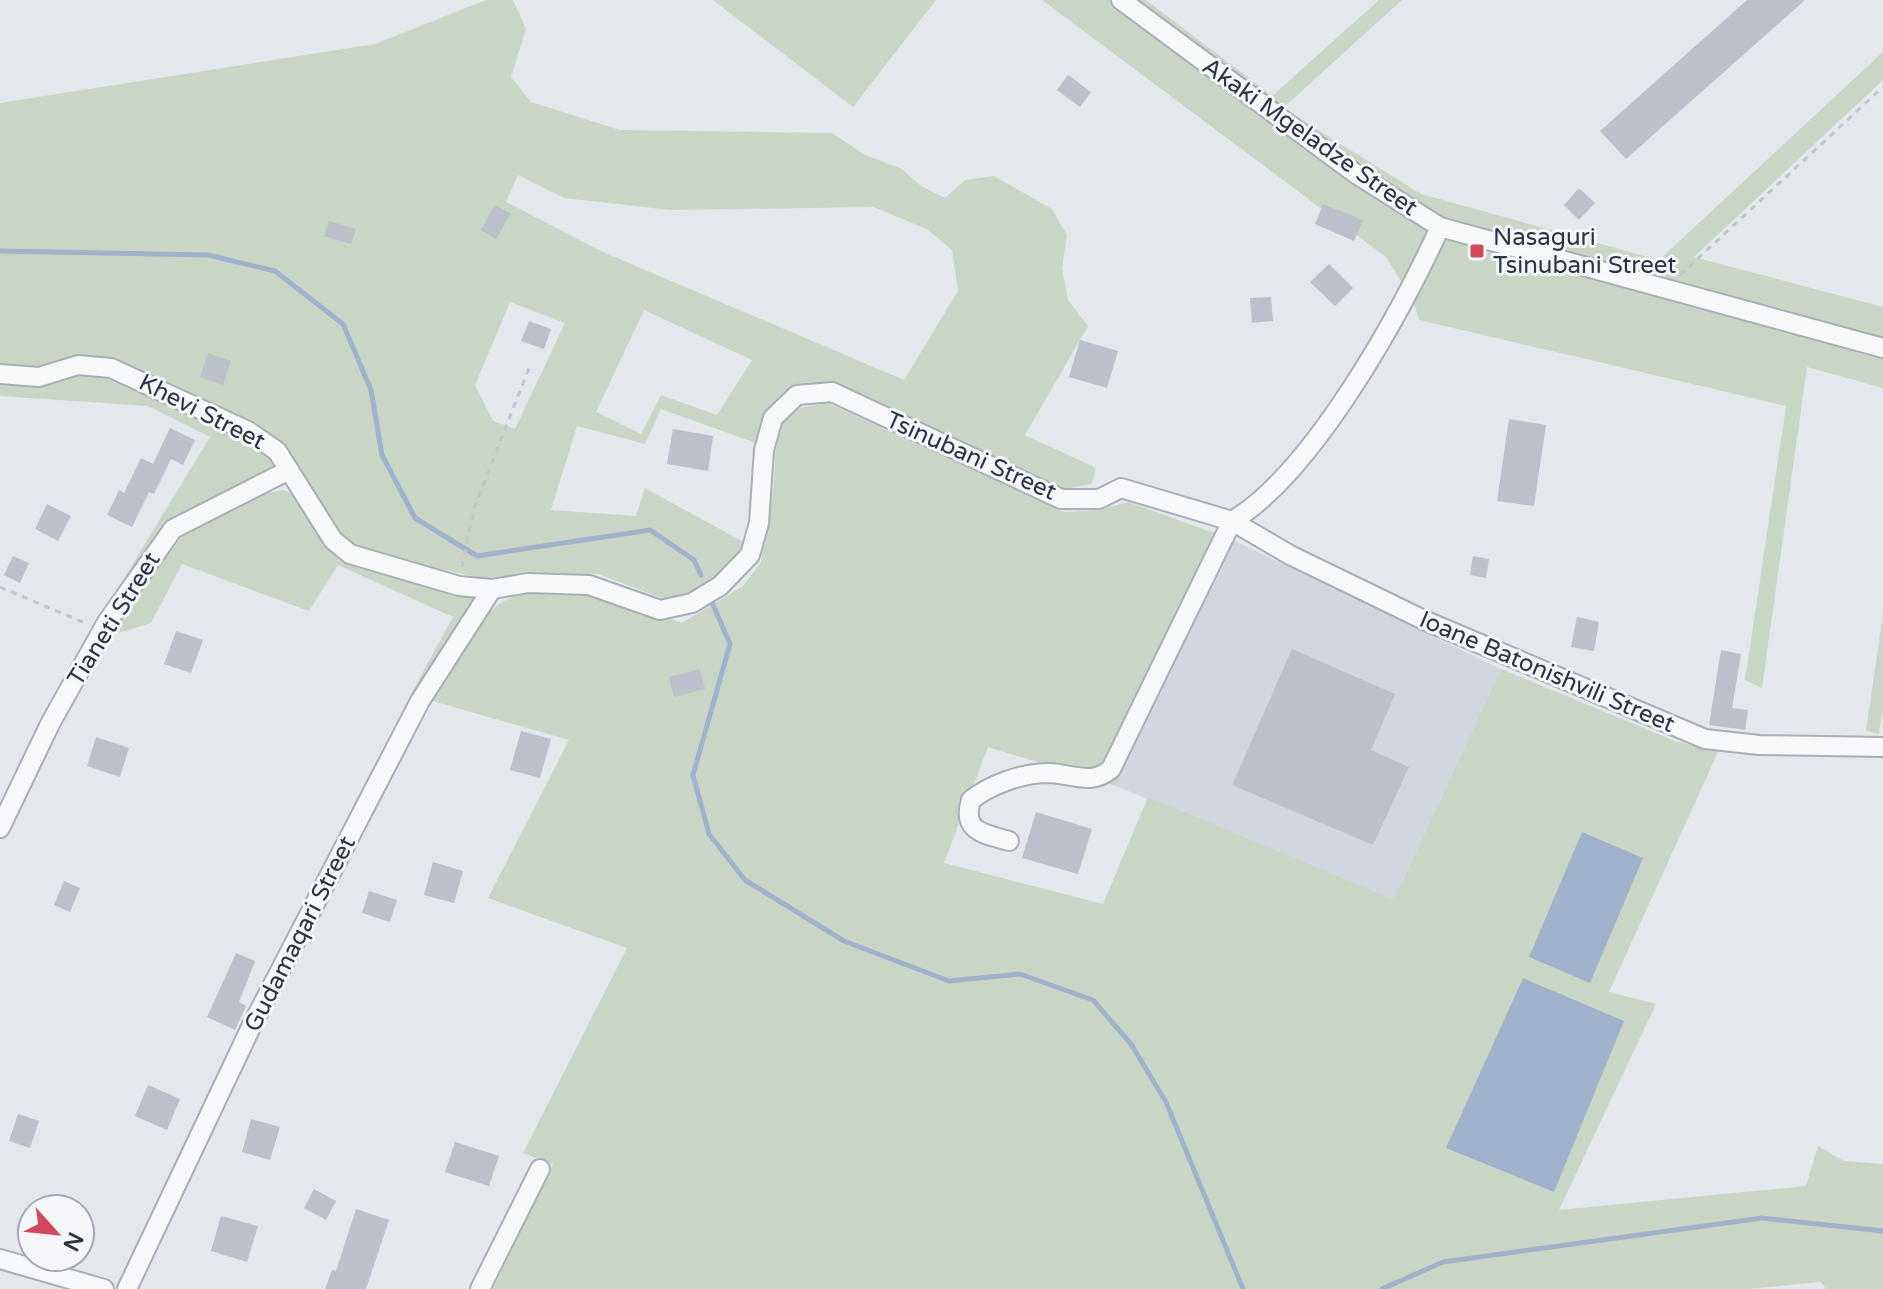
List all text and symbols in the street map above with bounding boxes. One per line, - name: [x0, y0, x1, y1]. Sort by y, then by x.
- street label: Akaki Mgeladze Street: [1197, 52, 1423, 222]
- place label: Nasaguri Tsinubani Street: [1493, 223, 1676, 280]
- marker: Nasaguri Tsinubani Street: [1468, 242, 1486, 260]
- street label: Khevi Street: [134, 368, 270, 456]
- street label: Tsinubani Street: [881, 405, 1061, 507]
- street label: Tianeti Street: [61, 547, 167, 691]
- street label: Ioane Batonishvili Street: [1415, 605, 1679, 739]
- street label: Gudamaqari Street: [238, 831, 362, 1037]
- north arrow: [16, 1193, 96, 1273]
- text: N: [57, 1228, 89, 1255]

